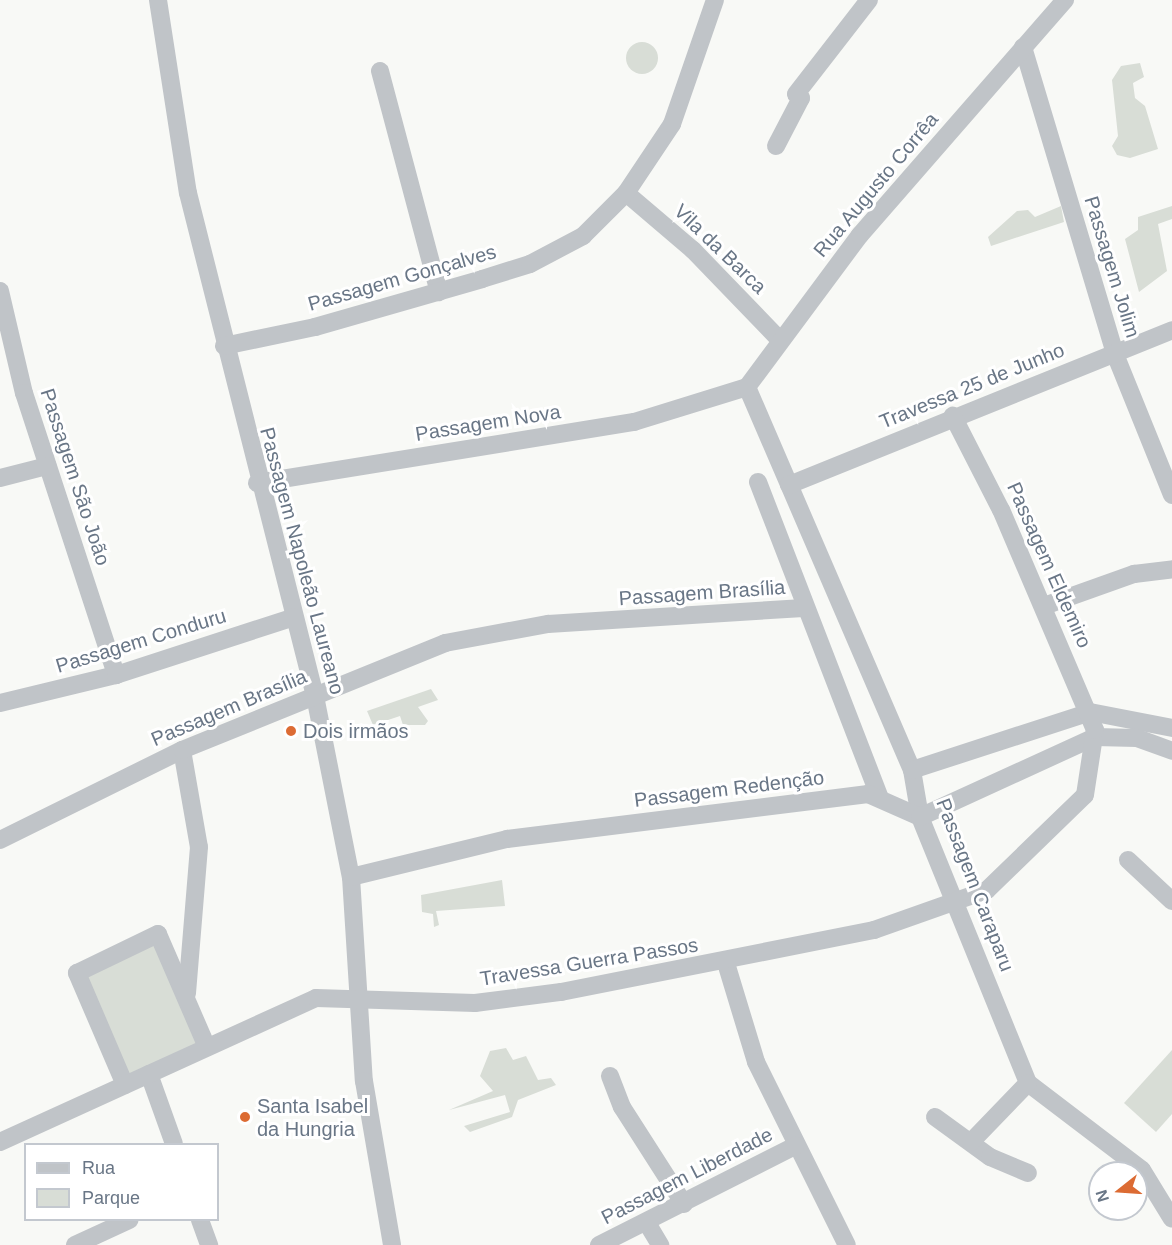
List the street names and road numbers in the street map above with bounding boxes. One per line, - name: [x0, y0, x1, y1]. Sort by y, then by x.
- street label: Rua Augusto Corrêa: [808, 107, 944, 263]
- street label: Passagem Jolim: [1079, 193, 1145, 341]
- street label: Vila da Barca: [669, 199, 771, 299]
- street label: Passagem Gonçalves: [305, 240, 499, 316]
- street label: Travessa 25 de Junho: [876, 338, 1068, 434]
- street label: Passagem São João: [35, 386, 115, 568]
- street label: Passagem Nova: [414, 400, 562, 446]
- street label: Passagem Napoleão Laureano: [255, 425, 349, 697]
- street label: Passagem Eldemiro: [1002, 478, 1096, 652]
- street label: Passagem Brasília: [618, 575, 786, 611]
- street label: Passagem Conduru: [53, 604, 229, 678]
- street label: Passagem Brasília: [148, 664, 310, 752]
- street label: Passagem Redenção: [633, 765, 825, 813]
- street label: Passagem Caraparu: [931, 795, 1019, 975]
- street label: Travessa Guerra Passos: [478, 933, 700, 991]
- street label: Passagem Liberdade: [597, 1122, 777, 1230]

